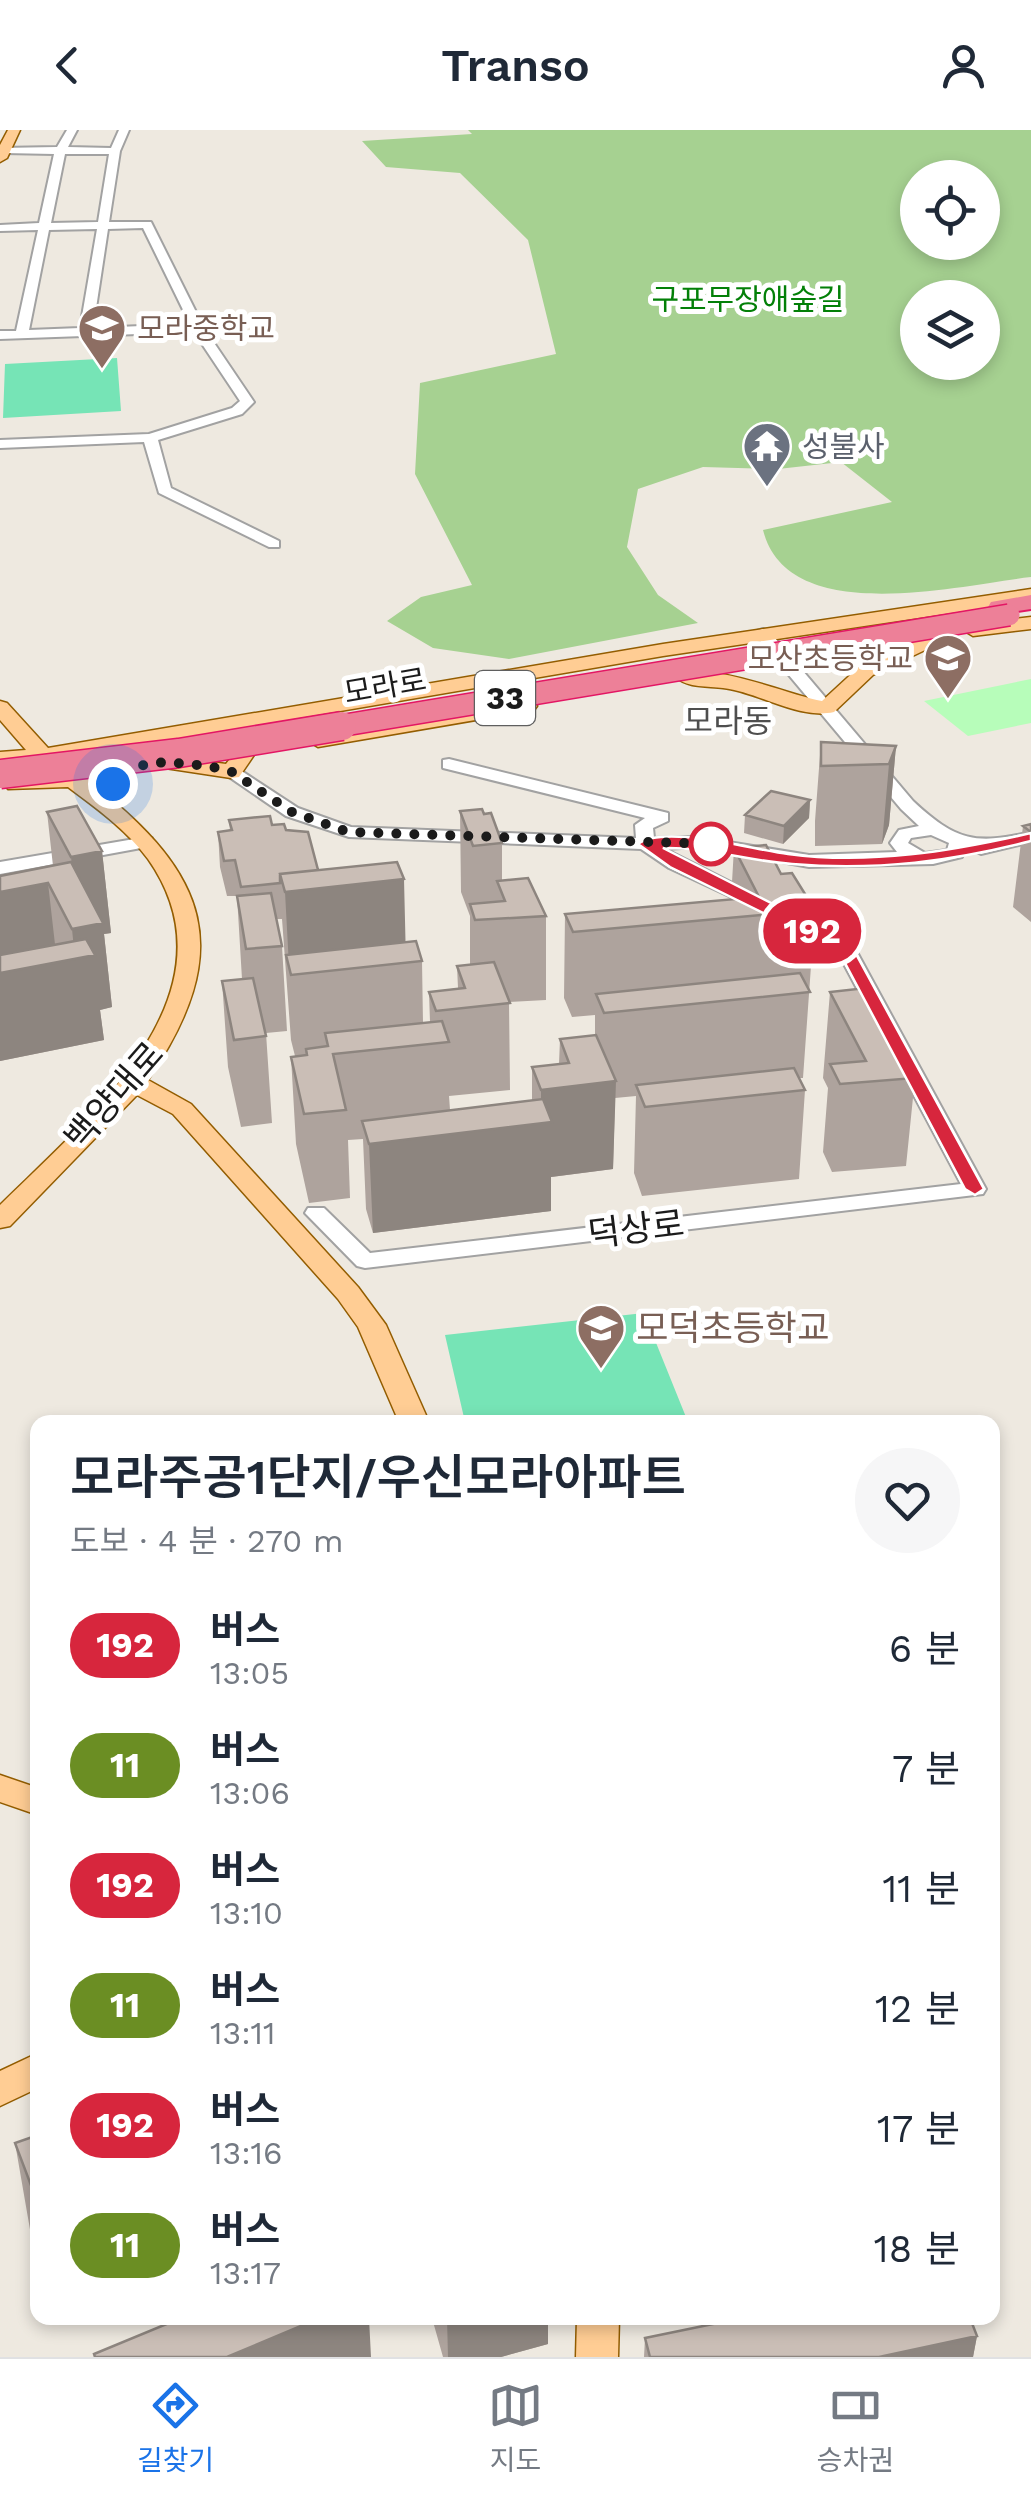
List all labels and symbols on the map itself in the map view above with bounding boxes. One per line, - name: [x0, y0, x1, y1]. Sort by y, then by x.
- park label: 구포무장애숲길: [651, 282, 845, 317]
- school or university icon: 모라중학교: [76, 302, 128, 370]
- place label: 모라중학교: [137, 311, 275, 346]
- temple icon: 성불사: [741, 420, 793, 488]
- place label: 성불사: [802, 429, 885, 464]
- school or university icon: 모산초등학교: [922, 632, 974, 700]
- place label: 모산초등학교: [747, 641, 913, 676]
- street label: 모라로: [341, 662, 429, 710]
- road number: 33: [475, 671, 535, 725]
- district label: 모라동: [684, 702, 772, 740]
- your location: [88, 759, 138, 809]
- unlabelled marker: [690, 823, 732, 865]
- line badge: 192: [754, 898, 870, 964]
- street label: 백양대로: [56, 1034, 172, 1158]
- street label: 덕상로: [585, 1202, 687, 1256]
- school or university icon: 모덕초등학교: [575, 1302, 627, 1370]
- place label: 모덕초등학교: [636, 1307, 829, 1349]

